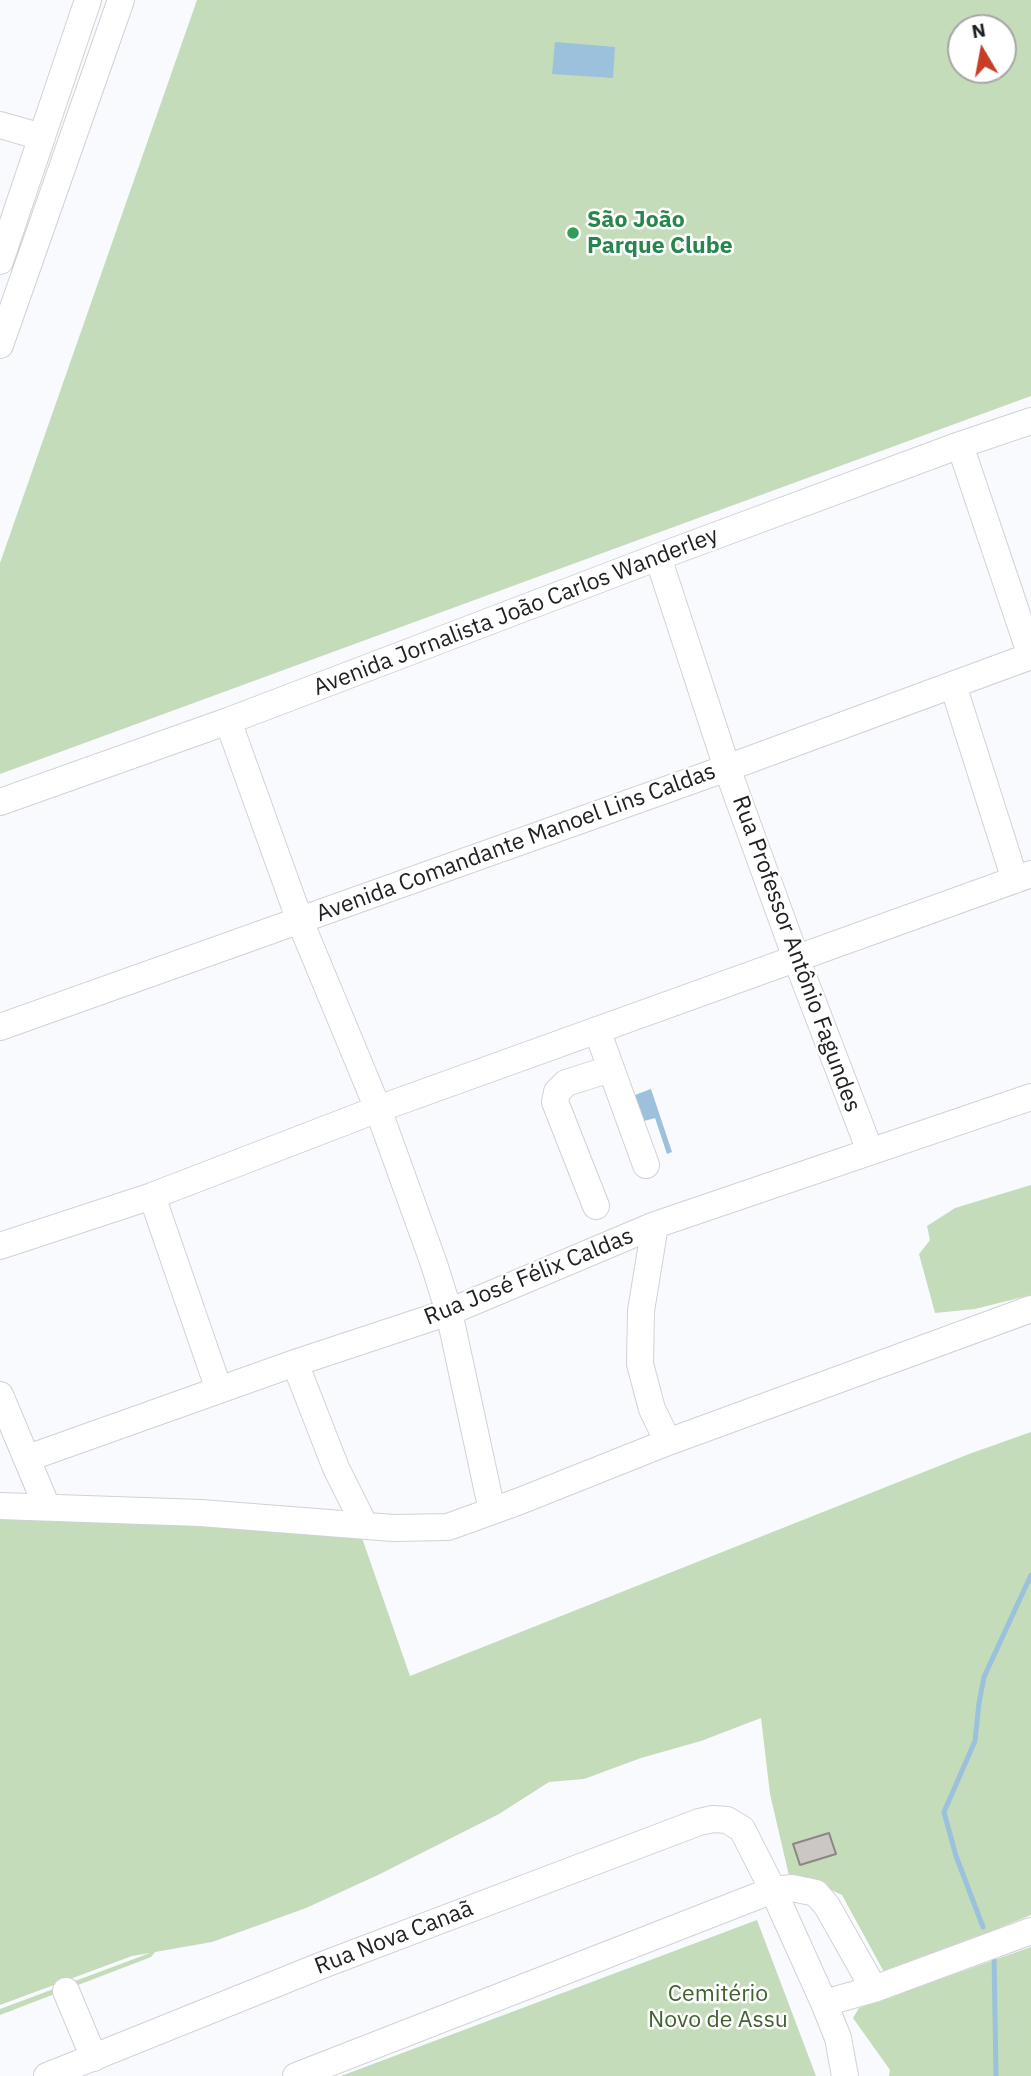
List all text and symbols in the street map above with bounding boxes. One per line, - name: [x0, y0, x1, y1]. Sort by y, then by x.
- north arrow: [947, 14, 1017, 84]
- text: N: [970, 17, 988, 43]
- place label: São João Parque Clube: [587, 206, 733, 260]
- marker: São João Parque Clube: [565, 225, 581, 241]
- street label: Avenida Jornalista João Carlos Wanderley: [310, 522, 722, 702]
- street label: Avenida Comandante Manoel Lins Caldas: [313, 758, 719, 928]
- street label: Rua Professor Antônio Fagundes: [726, 792, 866, 1116]
- street label: Rua José Félix Caldas: [420, 1222, 638, 1332]
- street label: Rua Nova Canaã: [311, 1895, 477, 1981]
- park label: Cemitério Novo de Assu: [648, 1980, 788, 2034]

